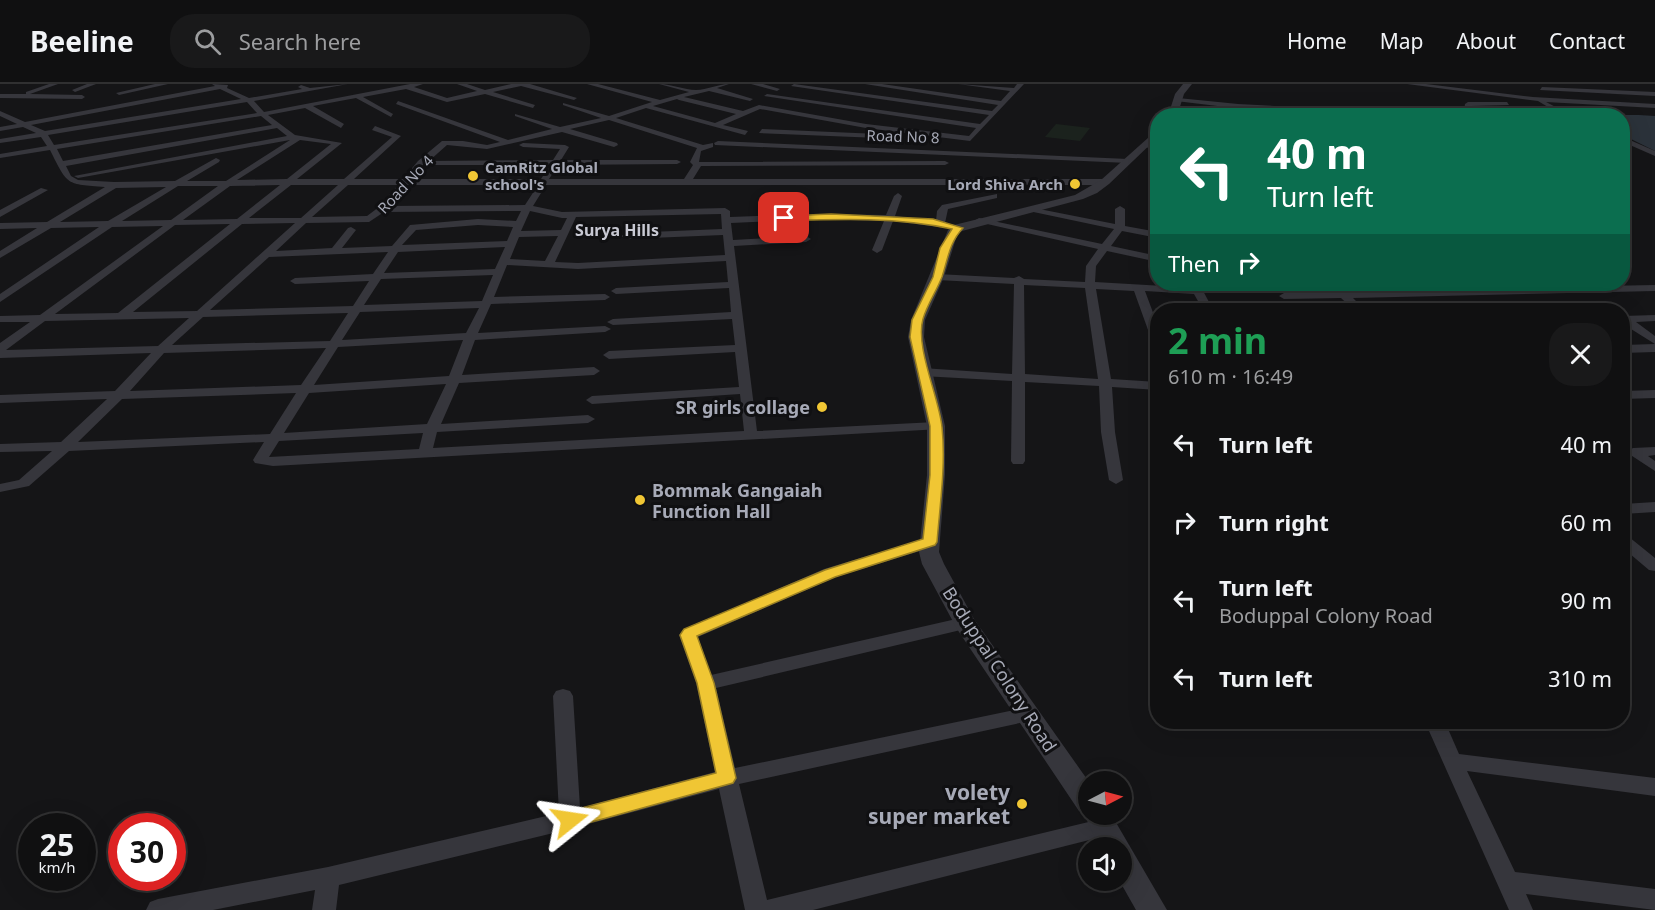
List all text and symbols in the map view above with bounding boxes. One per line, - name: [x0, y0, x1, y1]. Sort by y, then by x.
- search box: [170, 14, 590, 68]
- text: Beeline: [30, 22, 134, 60]
- icon: search: [191, 25, 224, 58]
- text: Search here: [239, 26, 361, 56]
- text: Home: [1287, 27, 1347, 55]
- text: Map: [1380, 27, 1423, 55]
- text: About: [1456, 27, 1516, 55]
- text: Contact: [1549, 27, 1625, 55]
- text: 40 m: [1267, 124, 1367, 181]
- street label: Road No 8: [866, 125, 940, 147]
- icon: left: [1168, 132, 1246, 210]
- street label: Road No 4: [373, 150, 437, 217]
- place label: CamRitz Global school's: [485, 157, 598, 194]
- marker: CamRitz Global school's: [466, 169, 480, 183]
- place label: Lord Shiva Arch: [947, 174, 1063, 194]
- marker: Lord Shiva Arch: [1068, 177, 1082, 191]
- text: Turn left: [1267, 178, 1373, 215]
- pin: [758, 192, 809, 243]
- icon: arrive: [767, 201, 800, 234]
- district label: Surya Hills: [575, 219, 659, 241]
- icon: right: [1232, 246, 1265, 279]
- text: Then: [1168, 248, 1220, 278]
- text: 2 min: [1168, 316, 1267, 365]
- button: close: [1549, 323, 1612, 386]
- text: 610 m · 16:49: [1168, 363, 1293, 390]
- place label: SR girls collage: [676, 395, 810, 419]
- marker: SR girls collage: [815, 400, 829, 414]
- icon: left: [1168, 428, 1201, 461]
- text: Turn left: [1219, 429, 1313, 459]
- text: 40 m: [1561, 429, 1612, 459]
- place label: Bommak Gangaiah Function Hall: [652, 478, 822, 523]
- marker: Bommak Gangaiah Function Hall: [633, 493, 647, 507]
- icon: right: [1168, 506, 1201, 539]
- text: Turn right: [1219, 507, 1329, 537]
- text: 60 m: [1561, 507, 1612, 537]
- text: Turn left: [1219, 572, 1313, 602]
- street label: Boduppal Colony Road: [938, 582, 1062, 756]
- icon: left: [1168, 584, 1201, 617]
- text: 90 m: [1561, 585, 1612, 615]
- text: Boduppal Colony Road: [1219, 602, 1433, 629]
- icon: left: [1168, 662, 1201, 695]
- text: Turn left: [1219, 663, 1313, 693]
- text: 310 m: [1548, 663, 1612, 693]
- north arrow: [1078, 771, 1132, 825]
- map controls: [1078, 771, 1132, 891]
- place label: volety super market: [868, 778, 1010, 830]
- position arrow: [538, 788, 602, 852]
- marker: volety super market: [1015, 797, 1029, 811]
- speed limit sign: 30: [108, 813, 186, 891]
- text: 25: [40, 824, 74, 865]
- button: sound: [1078, 837, 1132, 891]
- text: km/h: [39, 857, 75, 877]

